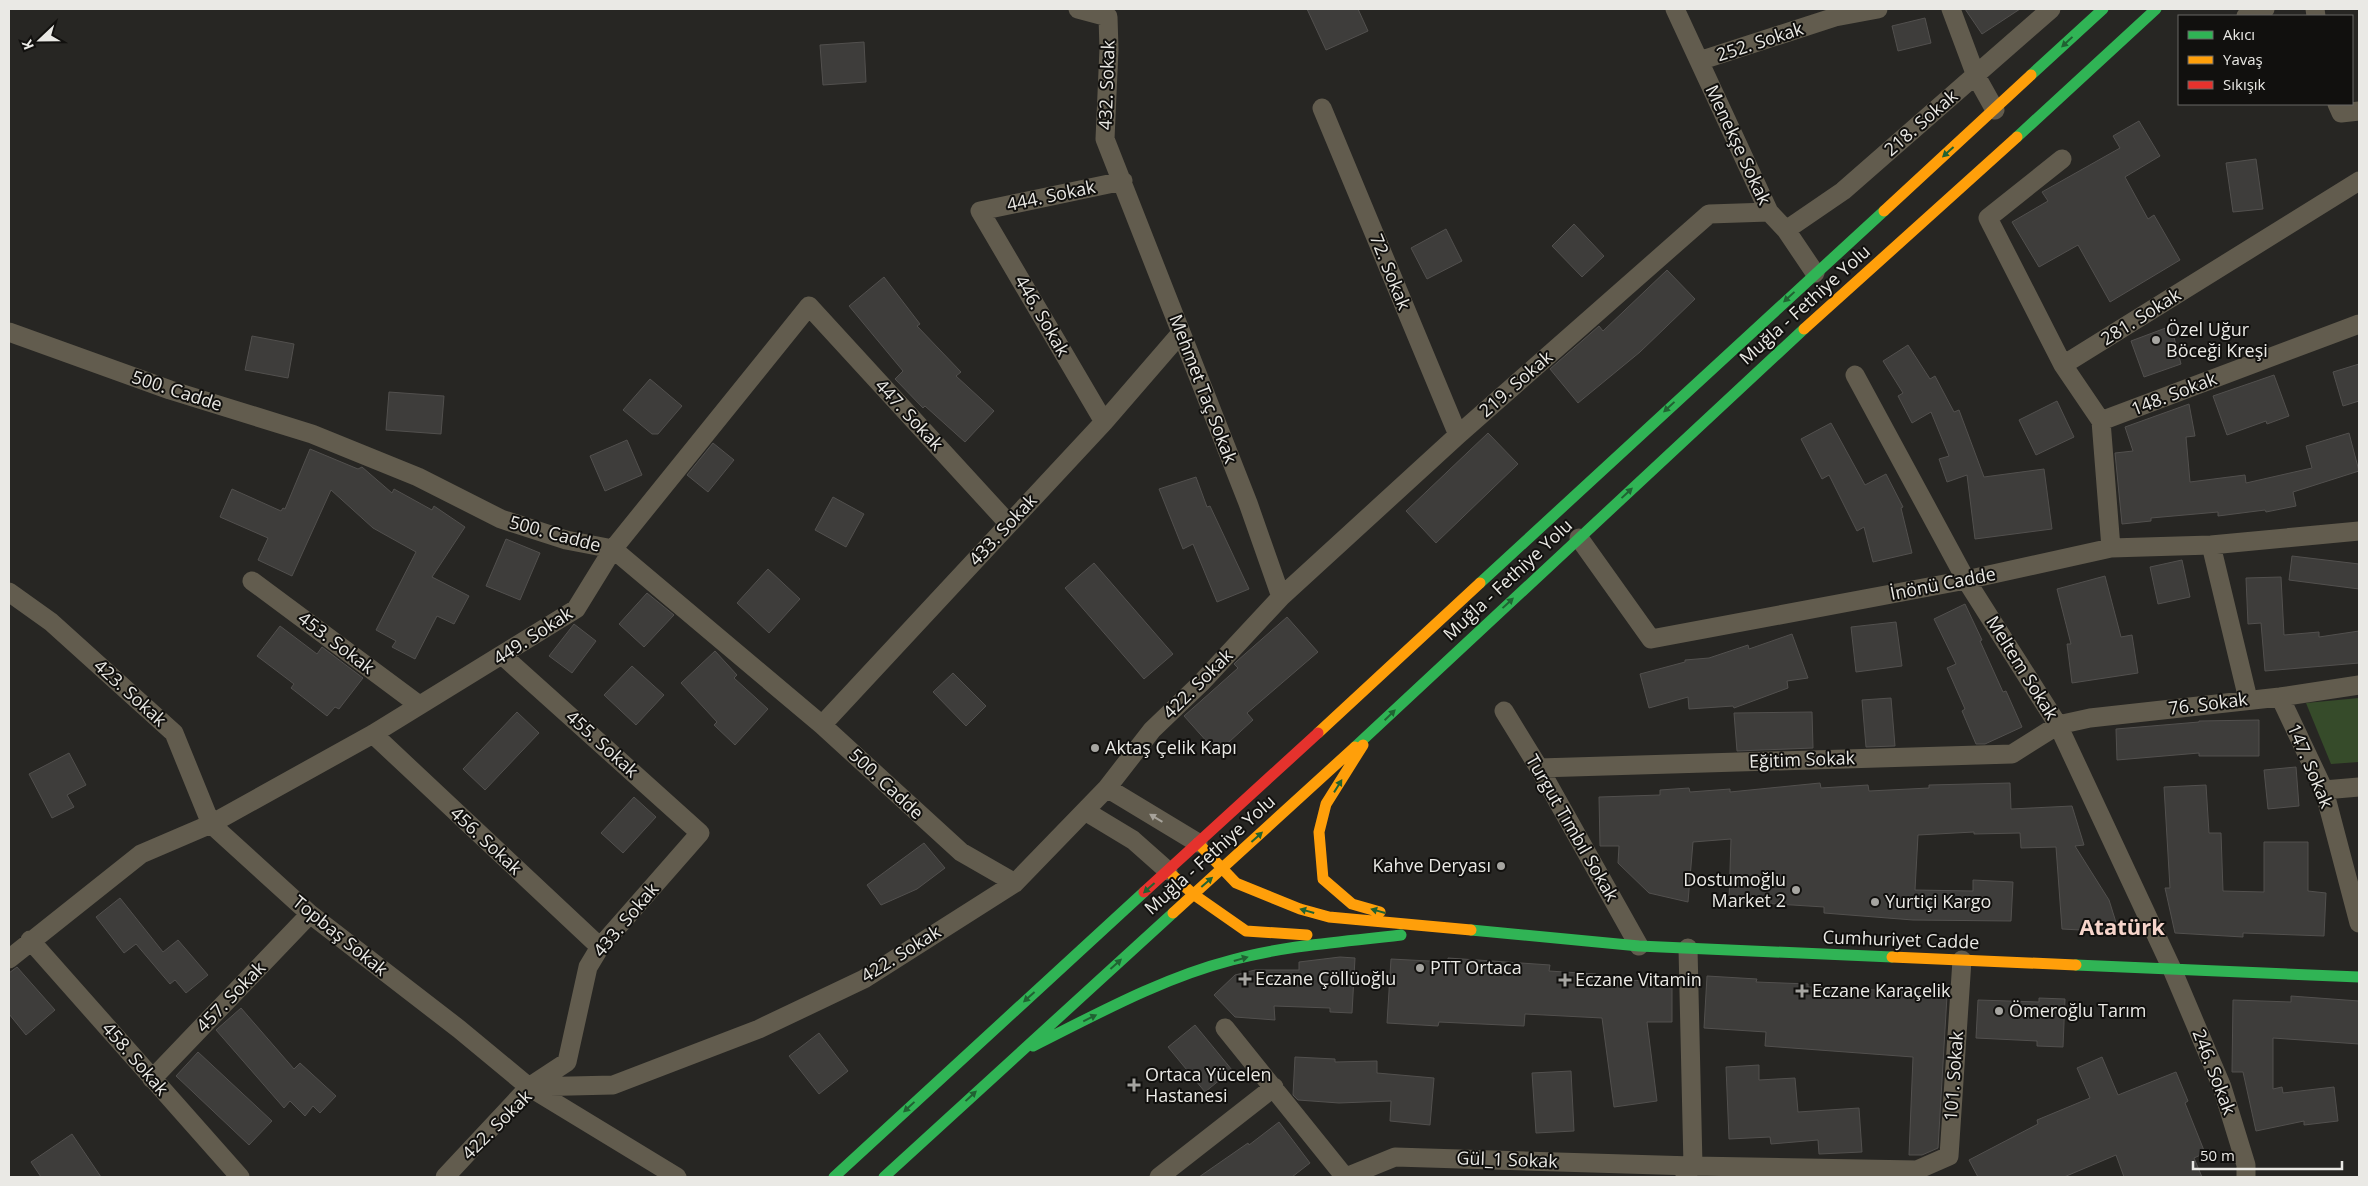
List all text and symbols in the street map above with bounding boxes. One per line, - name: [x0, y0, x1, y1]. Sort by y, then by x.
- north arrow: [15, 15, 65, 65]
- legend: [2178, 15, 2353, 105]
- street label: 252. Sokak: [1713, 16, 1807, 66]
- text: Akıcı: [2223, 24, 2255, 44]
- one-way arrow: [2062, 36, 2074, 48]
- text: K: [17, 37, 38, 53]
- street label: 432. Sokak: [1092, 39, 1120, 130]
- text: Yavaş: [2223, 49, 2263, 69]
- text: Sıkışık: [2223, 74, 2266, 94]
- street label: Menekşe Sokak: [1701, 81, 1777, 209]
- street label: 218. Sokak: [1879, 83, 1963, 161]
- one-way arrow: [1942, 147, 1955, 158]
- street label: 444. Sokak: [1004, 174, 1098, 216]
- street label: 72. Sokak: [1365, 230, 1417, 314]
- street label: Muğla - Fethiye Yolu: [1734, 239, 1875, 370]
- street label: 446. Sokak: [1010, 271, 1076, 361]
- street label: 281. Sokak: [2096, 282, 2185, 350]
- one-way arrow: [1783, 291, 1795, 303]
- street label: Mehmet Taç Sokak: [1164, 311, 1244, 467]
- place label: Özel Uğur Böceği Kreşi: [2166, 317, 2268, 362]
- marker: Özel Uğur Böceği Kreşi: [2150, 334, 2162, 346]
- street label: 219. Sokak: [1474, 344, 1558, 422]
- street label: 500. Cadde: [129, 364, 226, 416]
- street label: 148. Sokak: [2127, 366, 2220, 420]
- street label: 447. Sokak: [870, 373, 950, 456]
- one-way arrow: [1664, 401, 1676, 413]
- one-way arrow: [1621, 487, 1633, 499]
- street label: 433. Sokak: [963, 488, 1042, 570]
- street label: 500. Cadde: [507, 509, 604, 557]
- street label: Muğla - Fethiye Yolu: [1438, 513, 1577, 645]
- street label: İnönü Cadde: [1888, 561, 1998, 605]
- one-way arrow: [1502, 598, 1514, 609]
- street label: 449. Sokak: [488, 600, 577, 670]
- street label: 453. Sokak: [293, 606, 380, 679]
- street label: Meltem Sokak: [1981, 611, 2065, 724]
- street label: 422. Sokak: [1157, 643, 1238, 724]
- street label: 423. Sokak: [89, 653, 173, 732]
- street label: 76. Sokak: [2167, 686, 2249, 720]
- street label: 455. Sokak: [561, 704, 645, 783]
- one-way arrow: [1383, 709, 1395, 721]
- street label: 147. Sokak: [2282, 720, 2340, 812]
- place label: Aktaş Çelik Kapı: [1105, 735, 1237, 759]
- marker: Aktaş Çelik Kapı: [1089, 742, 1101, 754]
- street label: 500. Cadde: [844, 743, 929, 824]
- street label: Eğitim Sokak: [1748, 745, 1856, 773]
- street label: Turgut Tımbıl Sokak: [1521, 750, 1625, 906]
- one-way arrow: [1333, 779, 1342, 792]
- street label: Muğla - Fethiye Yolu: [1139, 789, 1280, 920]
- street label: 456. Sokak: [446, 801, 528, 880]
- one-way arrow: [1150, 813, 1163, 822]
- one-way arrow: [1251, 831, 1264, 842]
- place label: Kahve Deryası: [1372, 853, 1491, 877]
- marker: Kahve Deryası: [1495, 860, 1507, 872]
- place label: Dostumoğlu Market 2: [1683, 867, 1786, 912]
- one-way arrow: [1201, 876, 1214, 887]
- street label: 433. Sokak: [587, 877, 664, 962]
- one-way arrow: [1144, 882, 1156, 894]
- marker: Dostumoğlu Market 2: [1790, 884, 1802, 896]
- place label: Yurtiçi Kargo: [1885, 889, 1991, 913]
- street label: Topbaş Sokak: [288, 890, 394, 981]
- marker: Yurtiçi Kargo: [1869, 896, 1881, 908]
- one-way arrow: [1299, 906, 1314, 914]
- one-way arrow: [1370, 907, 1385, 915]
- district label: Atatürk: [2079, 911, 2165, 941]
- street label: 422. Sokak: [856, 919, 945, 987]
- street label: Cumhuriyet Cadde: [1822, 924, 1980, 954]
- one-way arrow: [1234, 954, 1249, 962]
- street label: 457. Sokak: [190, 955, 271, 1037]
- place label: PTT Ortaca: [1430, 955, 1522, 979]
- one-way arrow: [1110, 958, 1123, 969]
- marker: PTT Ortaca: [1414, 962, 1426, 974]
- place label: Eczane Çöllüoğlu: [1255, 966, 1396, 990]
- place label: Eczane Vitamin: [1575, 967, 1702, 991]
- marker: Eczane Çöllüoğlu: [1239, 973, 1251, 985]
- marker: Eczane Vitamin: [1559, 974, 1571, 986]
- place label: Eczane Karaçelik: [1812, 978, 1951, 1002]
- marker: Eczane Karaçelik: [1796, 985, 1808, 997]
- one-way arrow: [1023, 991, 1035, 1003]
- place label: Ömeroğlu Tarım: [2009, 998, 2146, 1022]
- marker: Ömeroğlu Tarım: [1993, 1005, 2005, 1017]
- one-way arrow: [1083, 1014, 1098, 1022]
- street label: 458. Sokak: [97, 1017, 175, 1101]
- street label: 246. Sokak: [2188, 1025, 2242, 1118]
- street label: 101. Sokak: [1938, 1030, 1968, 1122]
- place label: Ortaca Yücelen Hastanesi: [1145, 1062, 1272, 1107]
- marker: Ortaca Yücelen Hastanesi: [1127, 1078, 1141, 1092]
- street label: 422. Sokak: [456, 1084, 537, 1165]
- one-way arrow: [964, 1091, 977, 1102]
- one-way arrow: [904, 1101, 916, 1113]
- scale bar: [2193, 1138, 2342, 1170]
- street label: Gül_1 Sokak: [1456, 1145, 1559, 1173]
- text: 50 m: [2200, 1145, 2235, 1165]

